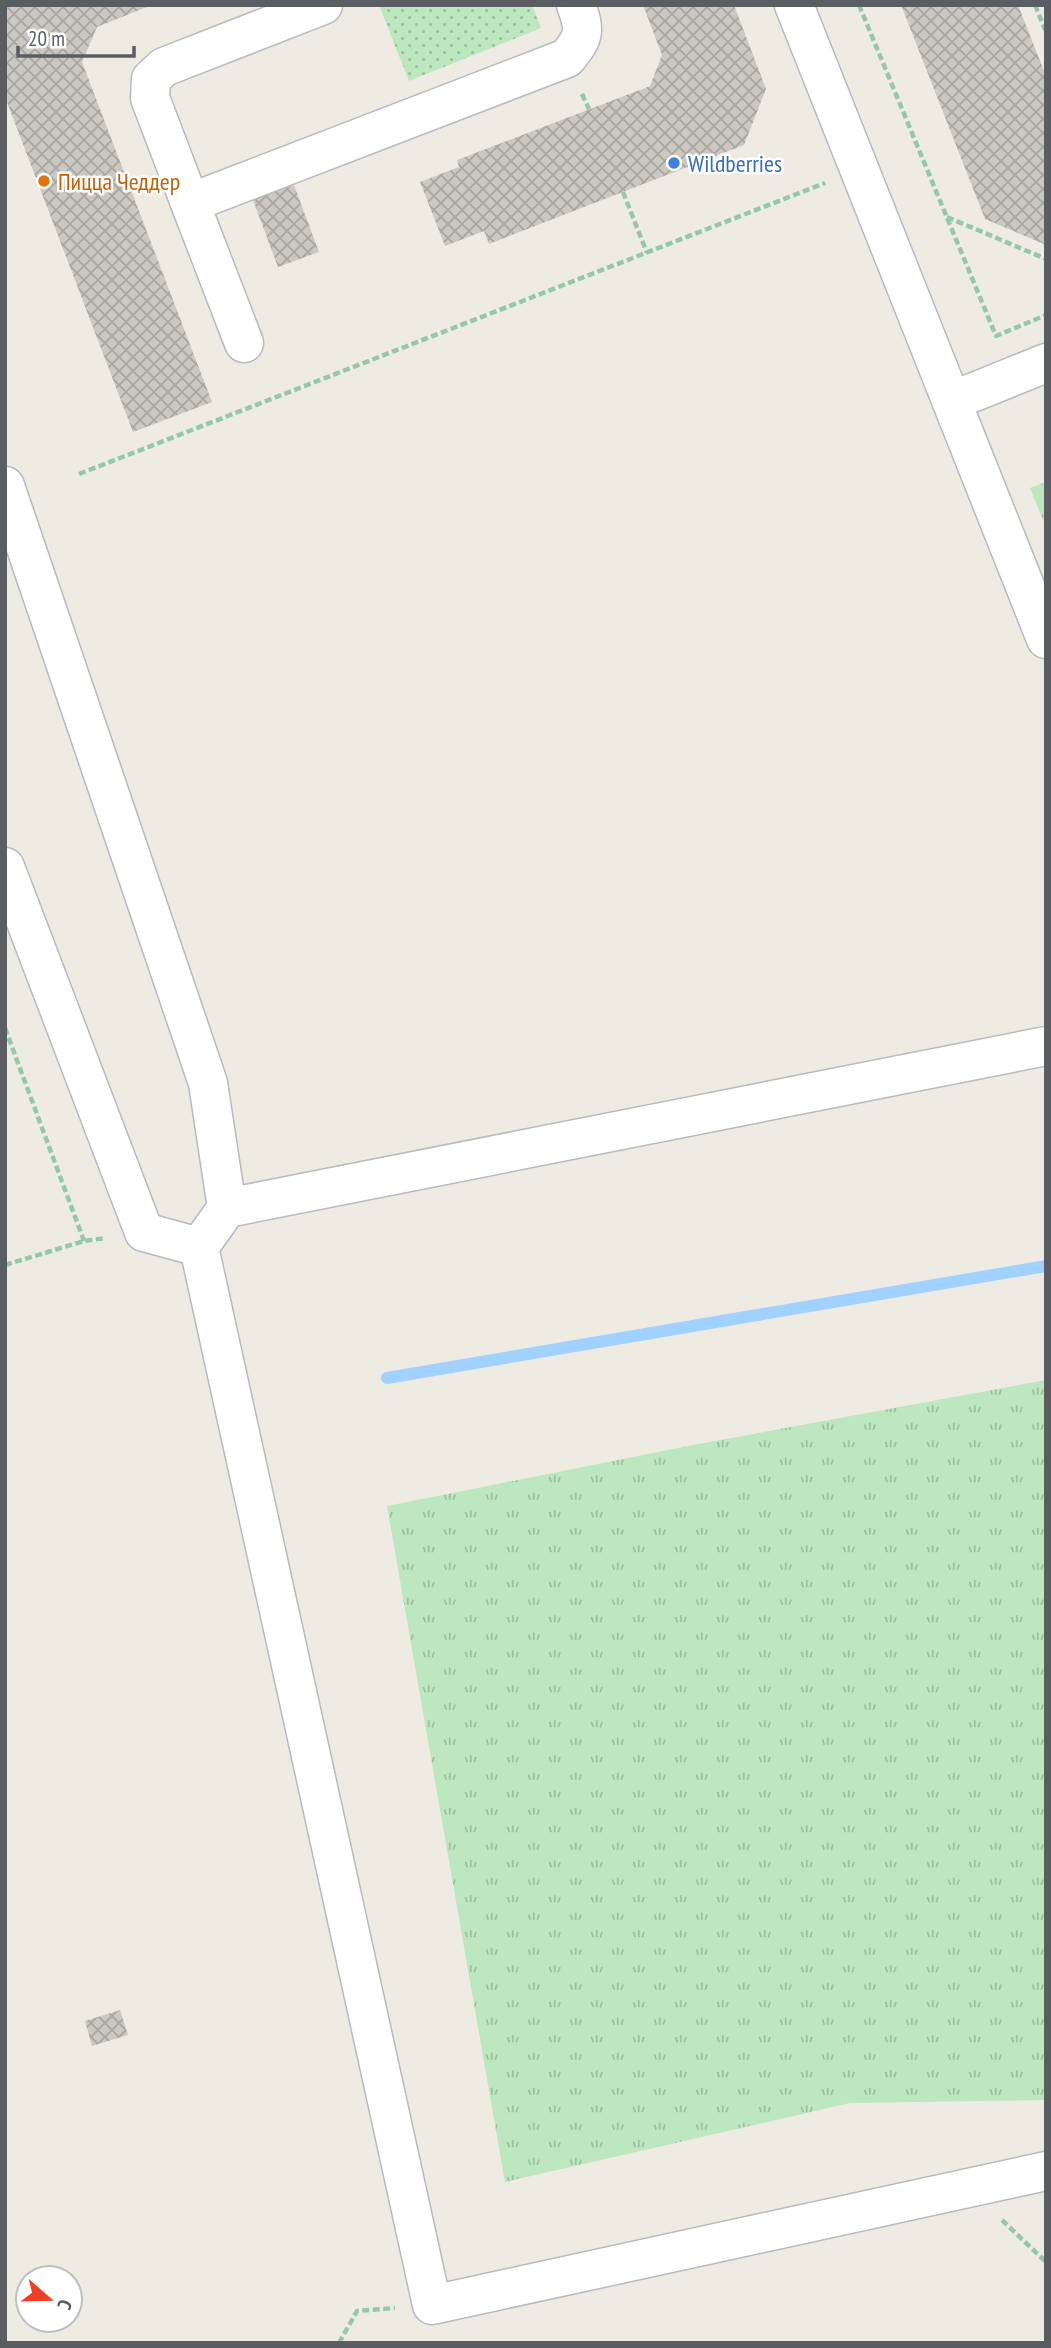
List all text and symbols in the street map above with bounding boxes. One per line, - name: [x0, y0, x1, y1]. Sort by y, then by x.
- scale bar: [18, 14, 133, 58]
- text: 20 m: [28, 25, 65, 52]
- place label: Wildberries: [688, 148, 782, 179]
- marker: Wildberries: [666, 155, 682, 171]
- place label: Пицца Чеддер: [58, 166, 180, 197]
- marker: Пицца Чеддер: [36, 173, 52, 189]
- north arrow: [14, 2264, 84, 2334]
- text: С: [52, 2297, 78, 2313]

